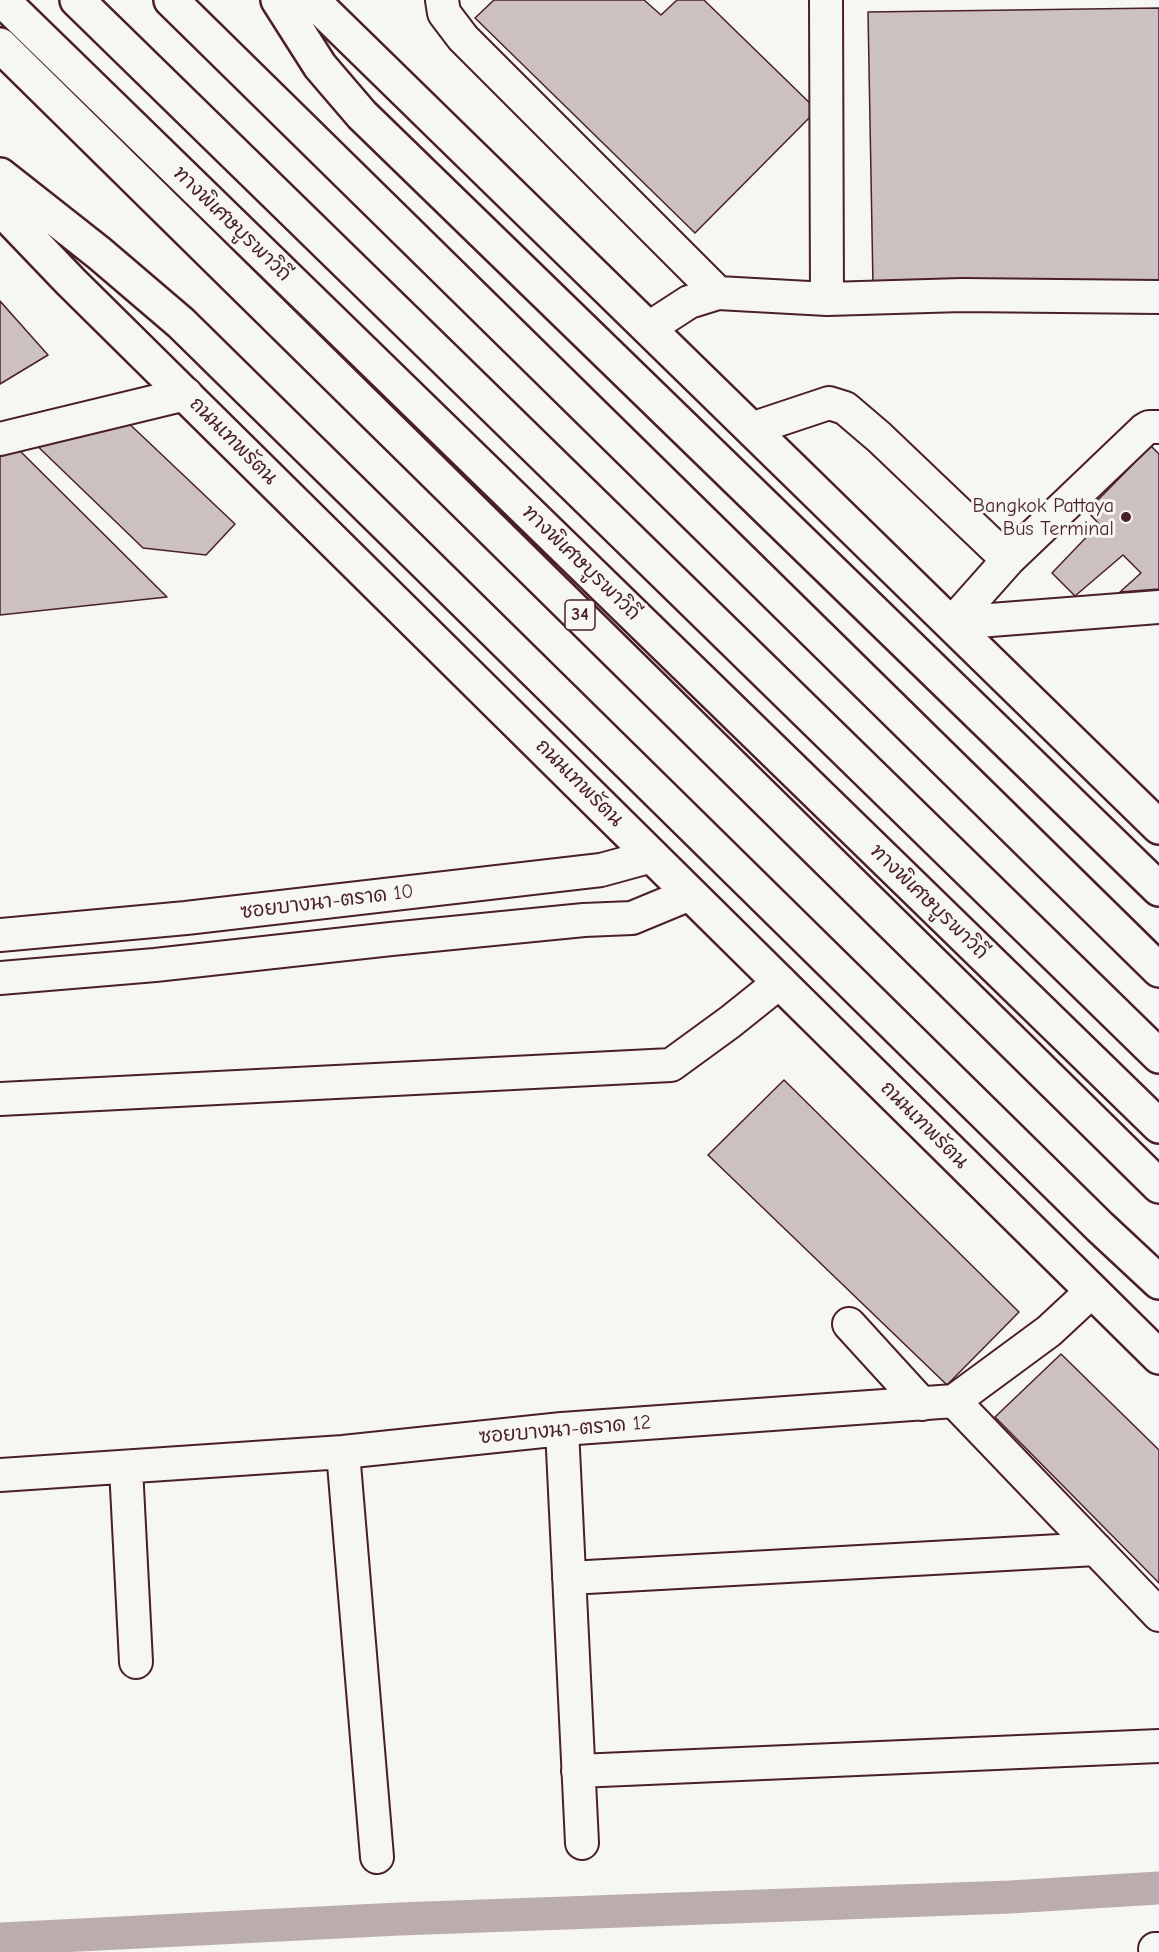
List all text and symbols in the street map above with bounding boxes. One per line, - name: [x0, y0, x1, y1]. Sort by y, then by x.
- street label: ทางพิเศษบูรพาวิถี: [168, 161, 296, 287]
- street label: ถนนเทพรัตน: [184, 392, 282, 490]
- place label: Bangkok Pattaya Bus Terminal: [973, 494, 1114, 541]
- street label: ทางพิเศษบูรพาวิถี: [517, 500, 645, 626]
- marker: Bangkok Pattaya Bus Terminal: [1119, 510, 1133, 524]
- road number: 34: [565, 600, 595, 630]
- street label: ถนนเทพรัตน: [530, 734, 628, 832]
- street label: ทางพิเศษบูรพาวิถี: [865, 839, 993, 965]
- street label: ซอยบางนา-ตราด 10: [239, 879, 415, 925]
- street label: ถนนเทพรัตน: [875, 1076, 973, 1174]
- street label: ซอยบางนา-ตราด 12: [478, 1411, 652, 1449]

